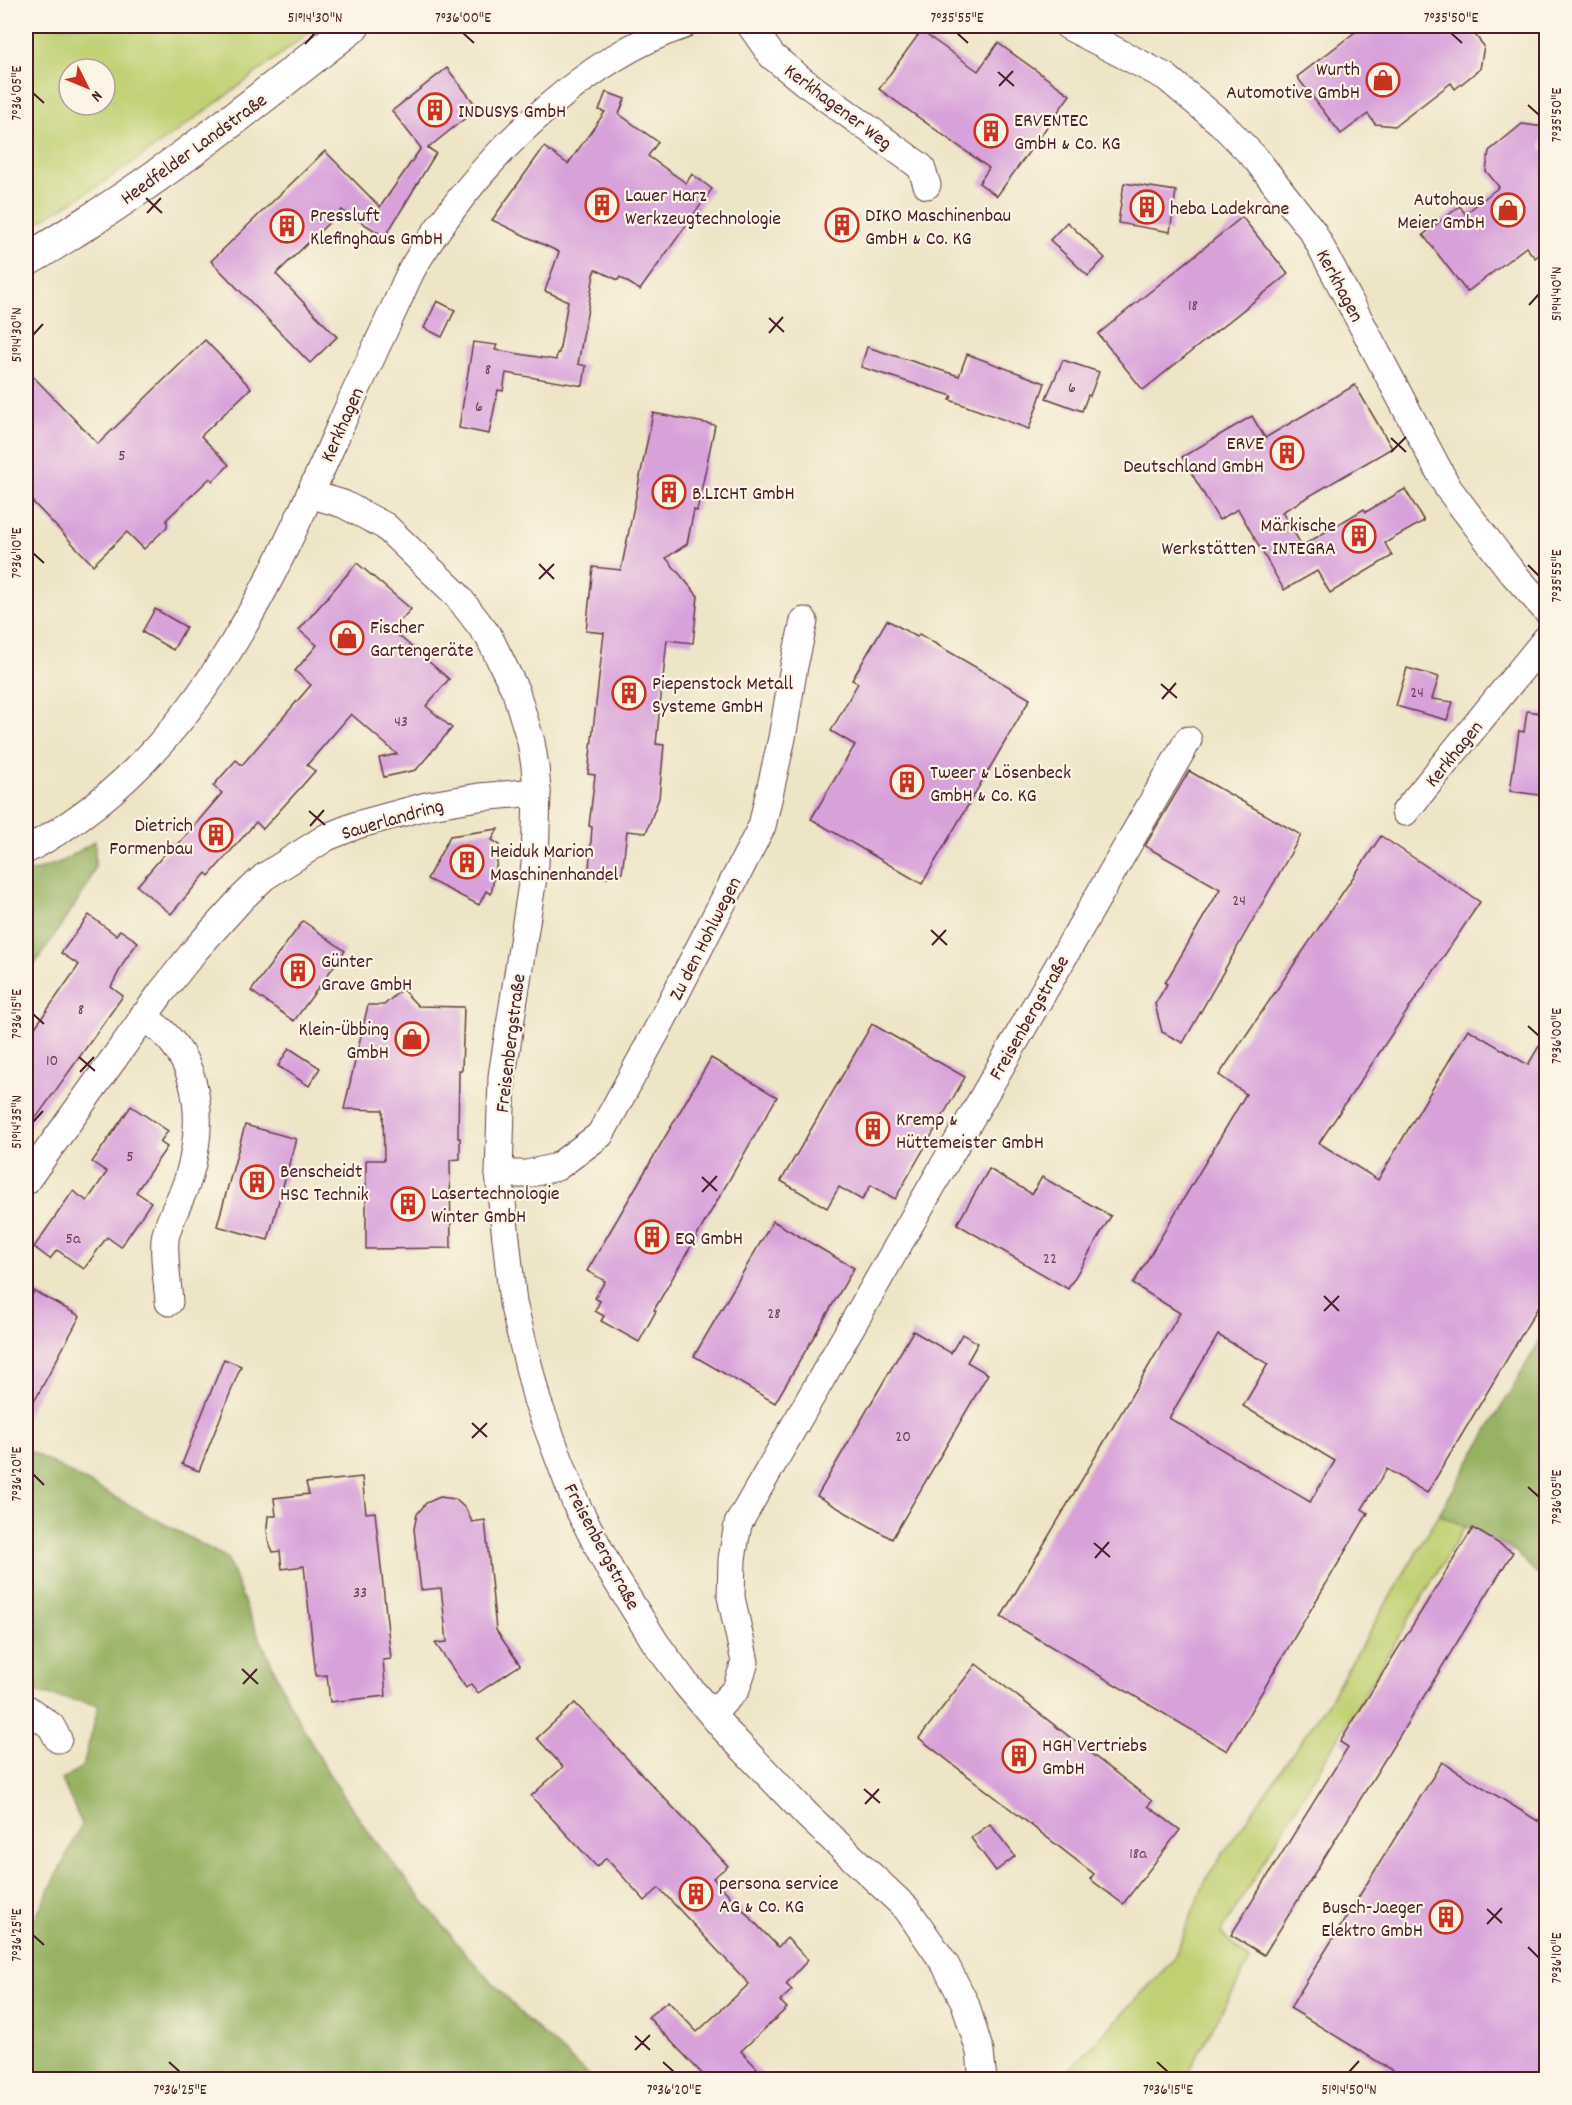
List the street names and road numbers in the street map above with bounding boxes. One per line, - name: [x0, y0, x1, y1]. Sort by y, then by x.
- street label: Kerkhagener Weg: [777, 58, 897, 158]
- street label: Heedfelder Landstraße: [116, 88, 274, 213]
- street label: Kerkhagen: [1307, 245, 1369, 328]
- street label: Kerkhagen: [315, 383, 373, 467]
- street label: Kerkhagen: [1420, 715, 1491, 794]
- street label: Sauerlandring: [339, 793, 447, 849]
- street label: Zu den Hohlwegen: [663, 873, 750, 1006]
- street label: Freisenbergstraße: [984, 951, 1078, 1086]
- street label: Freisenbergstraße: [490, 972, 534, 1114]
- street label: Freisenbergstraße: [555, 1479, 646, 1616]

